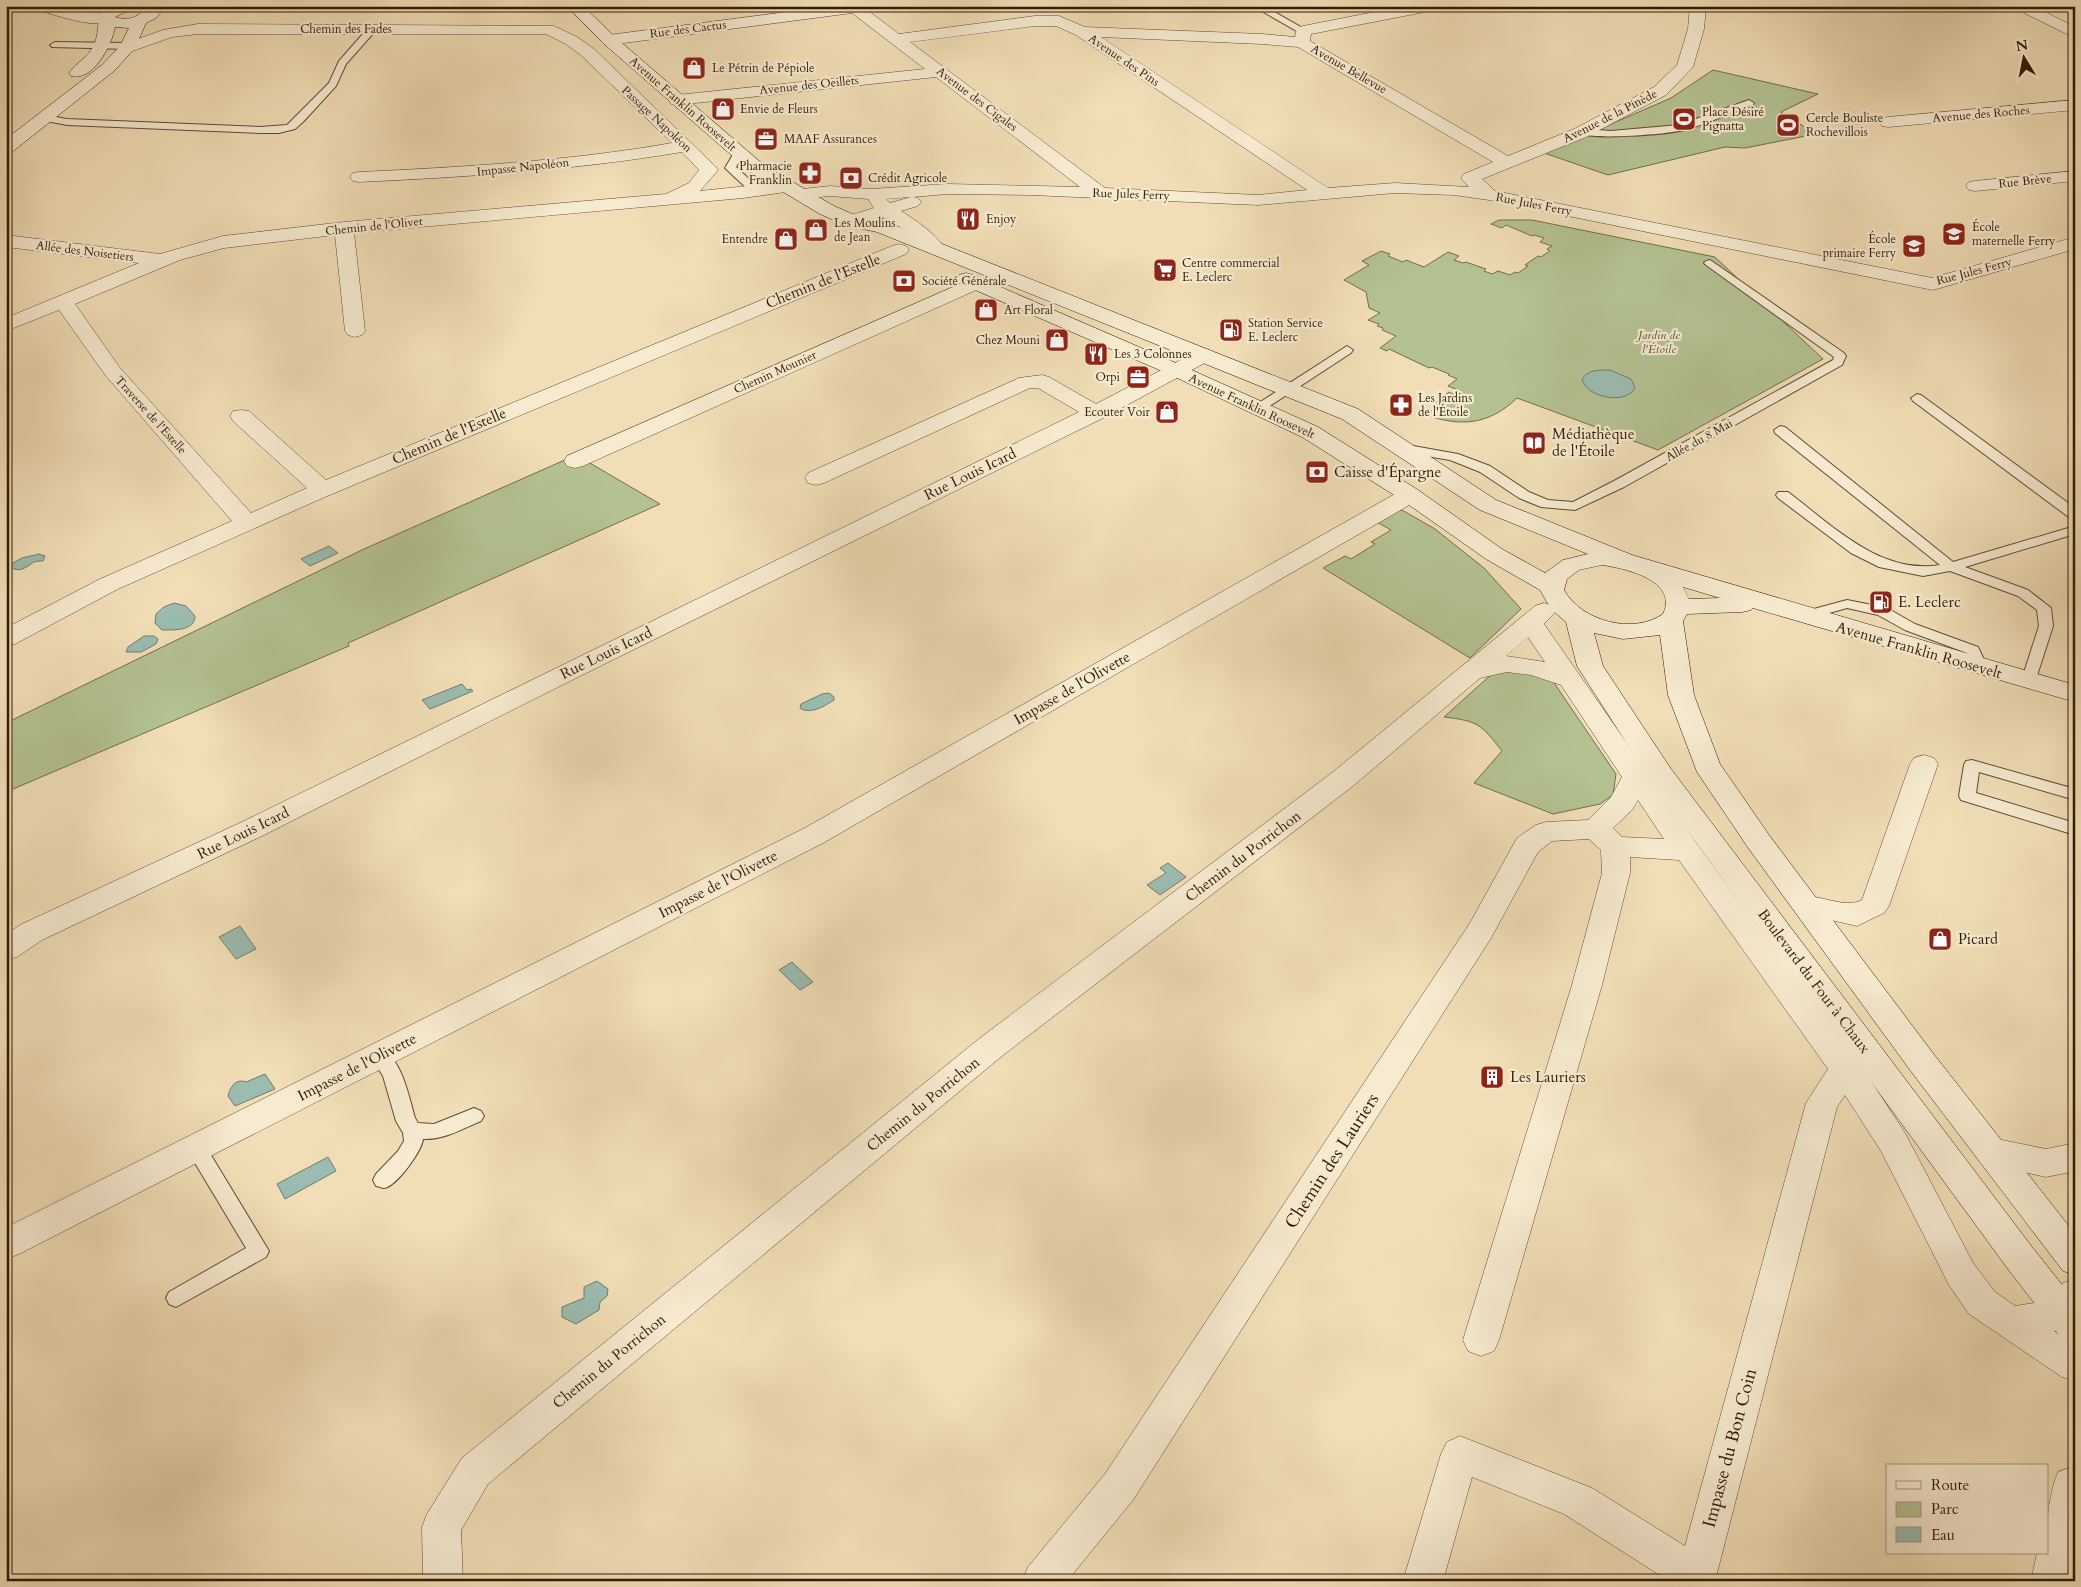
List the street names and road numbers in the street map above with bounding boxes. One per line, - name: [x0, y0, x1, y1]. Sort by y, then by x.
- street label: Rue des Cactus: [649, 16, 727, 42]
- street label: Chemin des Fades: [300, 21, 392, 37]
- street label: Avenue des Pins: [1085, 30, 1163, 90]
- street label: Avenue Bellevue: [1308, 41, 1390, 97]
- street label: Avenue Franklin Roosevelt: [626, 53, 740, 155]
- street label: Avenue des Cigales: [933, 63, 1021, 135]
- street label: Avenue des Oeillets: [759, 72, 859, 98]
- street label: Passage Napoléon: [618, 82, 696, 156]
- street label: Avenue de la Pinède: [1560, 85, 1660, 147]
- street label: Avenue des Roches: [1932, 102, 2030, 126]
- street label: Impasse Napoléon: [476, 154, 570, 180]
- street label: Rue Brève: [1998, 170, 2052, 192]
- street label: Rue Jules Ferry: [1092, 185, 1171, 203]
- street label: Rue Jules Ferry: [1495, 189, 1574, 219]
- street label: Chemin de l'Olivet: [325, 213, 424, 239]
- street label: Allée des Noisetiers: [35, 237, 135, 265]
- street label: Chemin de l'Estelle: [763, 249, 884, 313]
- street label: Rue Jules Ferry: [1935, 253, 2014, 289]
- street label: Chemin Mounier: [731, 346, 820, 397]
- street label: Avenue Franklin Roosevelt: [1186, 370, 1318, 442]
- street label: Traverse de l'Estelle: [112, 372, 190, 458]
- street label: Chemin de l'Estelle: [389, 403, 509, 469]
- street label: Allée du 8 Mai: [1663, 415, 1736, 465]
- street label: Rue Louis Icard: [921, 443, 1019, 505]
- street label: Avenue Franklin Roosevelt: [1834, 617, 2005, 683]
- street label: Rue Louis Icard: [557, 622, 655, 684]
- street label: Impasse de l'Olivette: [1010, 647, 1134, 729]
- street label: Rue Louis Icard: [194, 802, 292, 864]
- street label: Chemin du Porrichon: [1181, 806, 1305, 906]
- street label: Impasse de l'Olivette: [655, 845, 781, 923]
- street label: Boulevard du Four à Chaux: [1753, 905, 1875, 1058]
- street label: Impasse de l'Olivette: [294, 1028, 420, 1106]
- street label: Chemin du Porrichon: [862, 1052, 984, 1156]
- street label: Chemin des Lauriers: [1279, 1088, 1385, 1234]
- street label: Chemin du Porrichon: [548, 1309, 670, 1413]
- street label: Impasse du Bon Coin: [1697, 1365, 1763, 1530]

